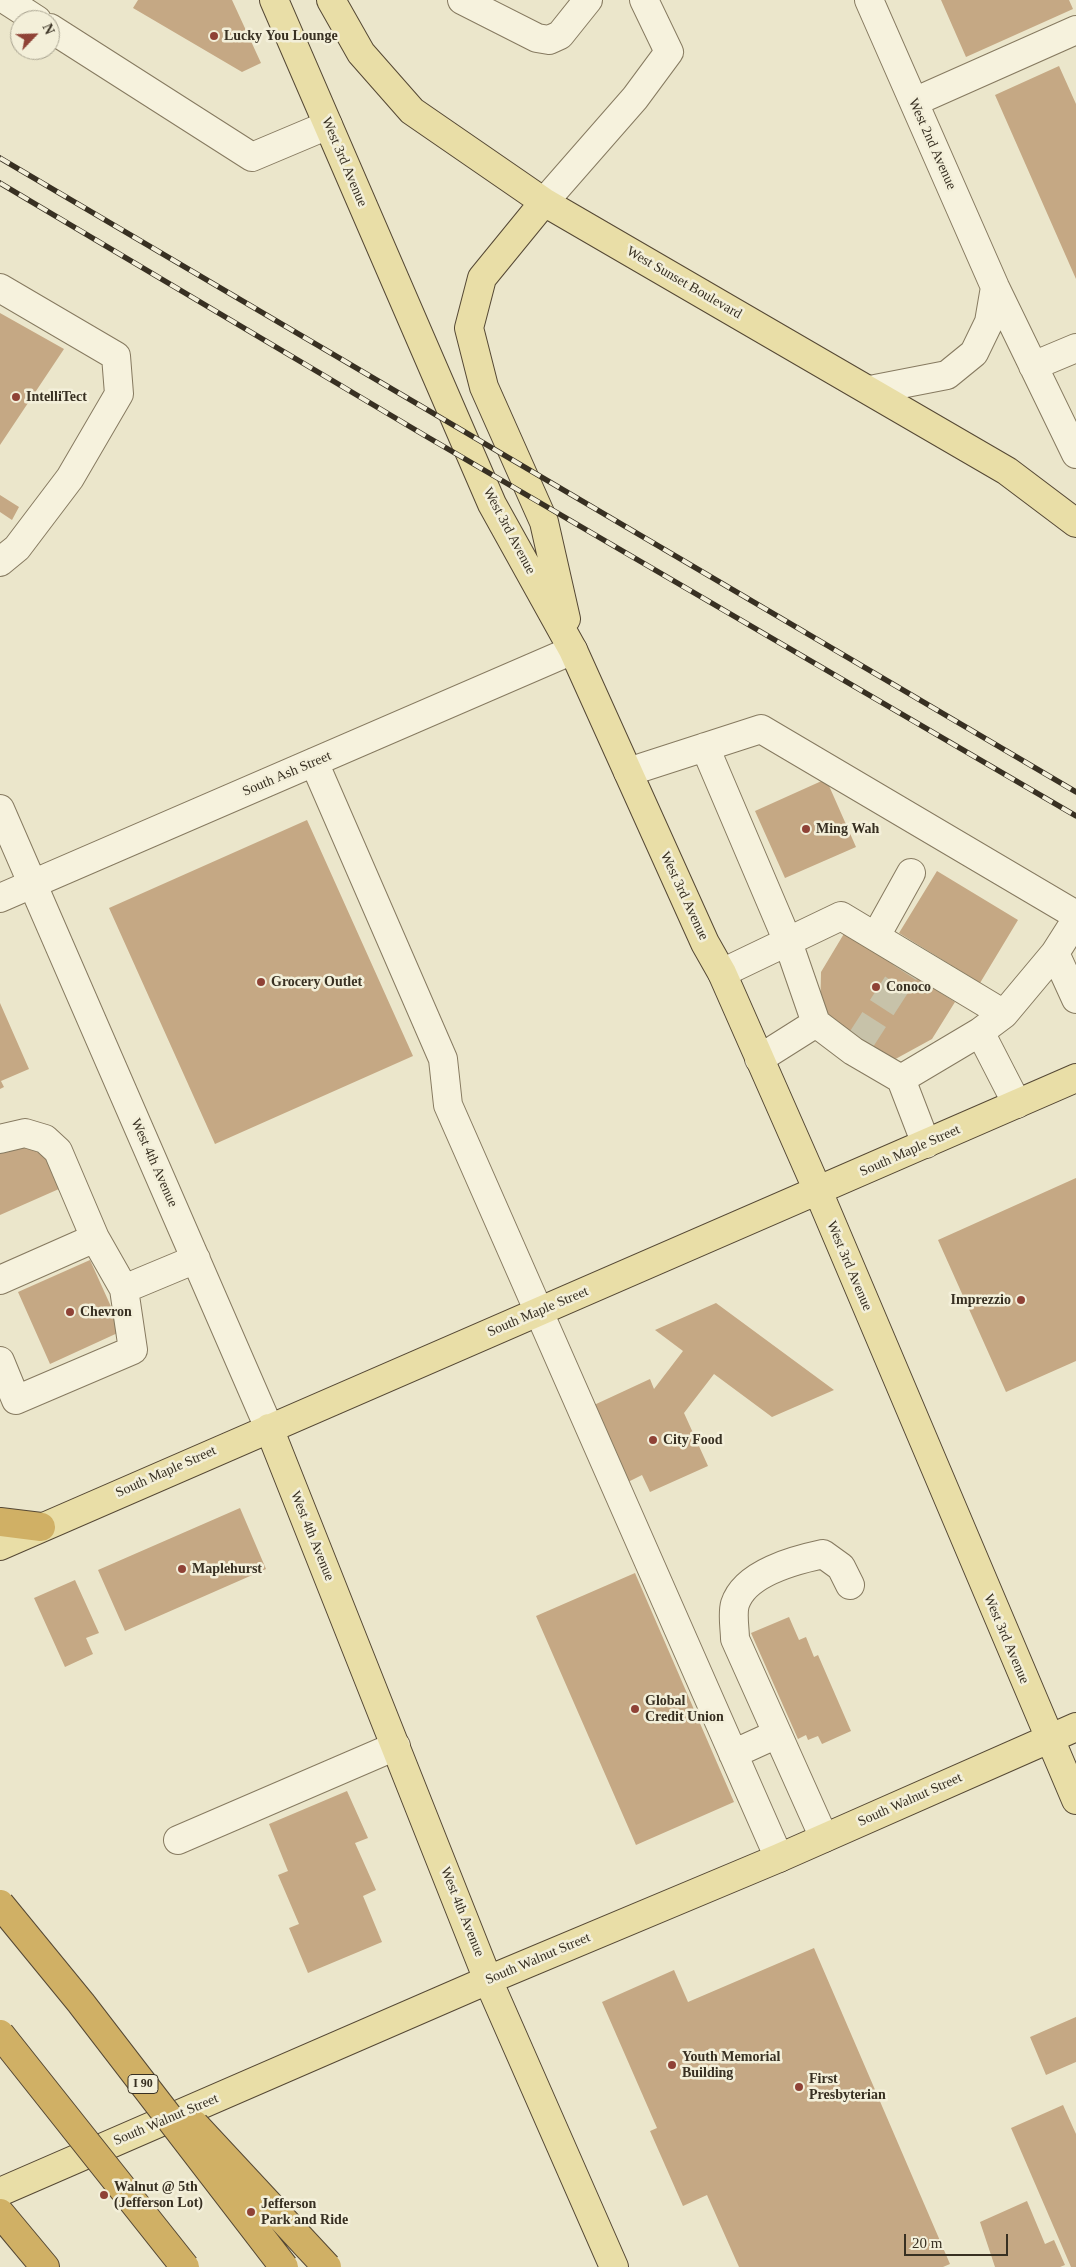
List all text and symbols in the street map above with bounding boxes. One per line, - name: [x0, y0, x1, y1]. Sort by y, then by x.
- north arrow: [10, 10, 60, 60]
- text: N: [39, 21, 57, 37]
- place label: Lucky You Lounge: [224, 28, 338, 44]
- marker: Lucky You Lounge: [208, 30, 220, 42]
- street label: West 2nd Avenue: [904, 96, 960, 192]
- street label: West 3rd Avenue: [318, 115, 370, 209]
- street label: West Sunset Boulevard: [623, 243, 745, 323]
- place label: IntelliTect: [26, 389, 87, 405]
- marker: IntelliTect: [10, 391, 22, 403]
- street label: West 3rd Avenue: [479, 485, 539, 577]
- street label: South Ash Street: [240, 748, 334, 800]
- place label: Ming Wah: [816, 821, 879, 837]
- marker: Ming Wah: [800, 823, 812, 835]
- street label: West 3rd Avenue: [656, 849, 712, 943]
- place label: Grocery Outlet: [271, 974, 362, 990]
- marker: Grocery Outlet: [255, 976, 267, 988]
- place label: Conoco: [886, 979, 931, 995]
- marker: Conoco: [870, 981, 882, 993]
- street label: West 4th Avenue: [127, 1116, 181, 1210]
- street label: South Maple Street: [857, 1121, 963, 1181]
- street label: West 3rd Avenue: [823, 1219, 875, 1313]
- street label: South Maple Street: [485, 1283, 591, 1341]
- place label: Imprezzio: [951, 1292, 1011, 1308]
- marker: Imprezzio: [1015, 1294, 1027, 1306]
- place label: Chevron: [80, 1304, 132, 1320]
- marker: Chevron: [64, 1306, 76, 1318]
- place label: City Food: [663, 1432, 722, 1448]
- marker: City Food: [647, 1434, 659, 1446]
- street label: South Maple Street: [113, 1442, 219, 1502]
- street label: West 4th Avenue: [286, 1489, 338, 1583]
- place label: Maplehurst: [192, 1561, 262, 1577]
- marker: Maplehurst: [176, 1563, 188, 1575]
- street label: West 3rd Avenue: [980, 1592, 1032, 1686]
- place label: Global Credit Union: [645, 1693, 724, 1725]
- marker: Global Credit Union: [629, 1703, 641, 1715]
- street label: South Walnut Street: [855, 1769, 965, 1831]
- street label: West 4th Avenue: [436, 1865, 488, 1959]
- street label: South Walnut Street: [483, 1929, 593, 1989]
- place label: Youth Memorial Building: [682, 2049, 780, 2082]
- marker: Youth Memorial Building: [666, 2059, 678, 2071]
- place label: First Presbyterian: [809, 2071, 886, 2104]
- road number: I 90: [128, 2074, 158, 2094]
- marker: First Presbyterian: [793, 2081, 805, 2093]
- street label: South Walnut Street: [111, 2090, 221, 2150]
- place label: Walnut @ 5th (Jefferson Lot): [114, 2179, 203, 2212]
- marker: Walnut @ 5th (Jefferson Lot): [98, 2189, 110, 2201]
- place label: Jefferson Park and Ride: [261, 2196, 348, 2228]
- marker: Jefferson Park and Ride: [245, 2206, 257, 2218]
- scale bar: [906, 2224, 1010, 2256]
- text: 20 m: [912, 2235, 942, 2251]

